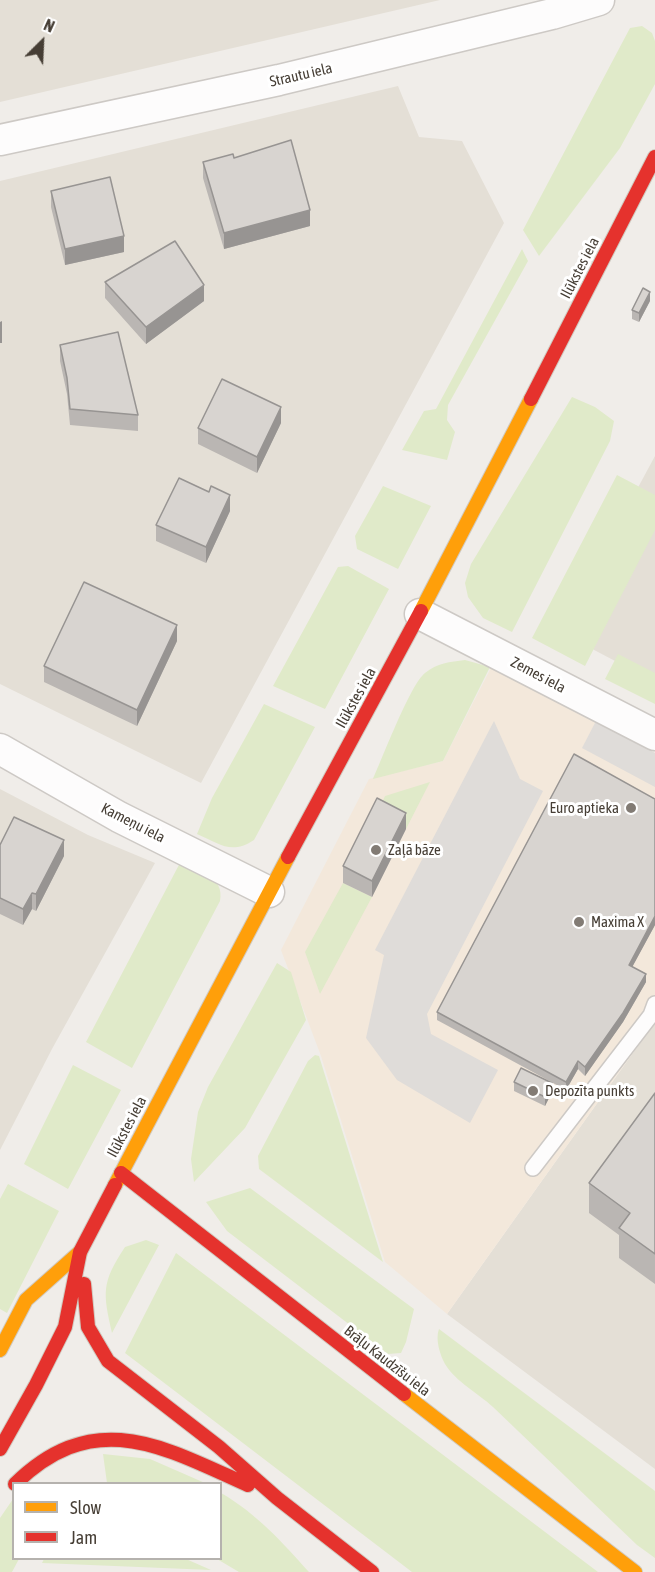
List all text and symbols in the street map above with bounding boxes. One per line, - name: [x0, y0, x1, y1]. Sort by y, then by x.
- north arrow: [12, 12, 72, 72]
- text: N: [41, 15, 57, 36]
- street label: Strautu iela: [268, 59, 334, 91]
- street label: Ilūkstes iela: [557, 234, 603, 302]
- street label: Zemes iela: [507, 653, 569, 697]
- street label: Ilūkstes iela: [332, 665, 380, 731]
- street label: Kameņu iela: [98, 799, 168, 847]
- place label: Euro aptieka: [550, 799, 619, 817]
- marker: Euro aptieka: [624, 801, 638, 815]
- place label: Zaļā bāze: [388, 841, 441, 859]
- marker: Zaļā bāze: [369, 843, 383, 857]
- place label: Maxima X: [591, 913, 644, 931]
- marker: Maxima X: [572, 915, 586, 929]
- place label: Depozīta punkts: [545, 1082, 634, 1100]
- marker: Depozīta punkts: [526, 1084, 540, 1098]
- street label: Ilūkstes iela: [103, 1093, 151, 1161]
- street label: Brāļu Kaudzīšu iela: [340, 1322, 434, 1400]
- legend: [12, 1482, 222, 1560]
- text: Slow: [70, 1497, 101, 1518]
- text: Jam: [70, 1527, 97, 1548]

